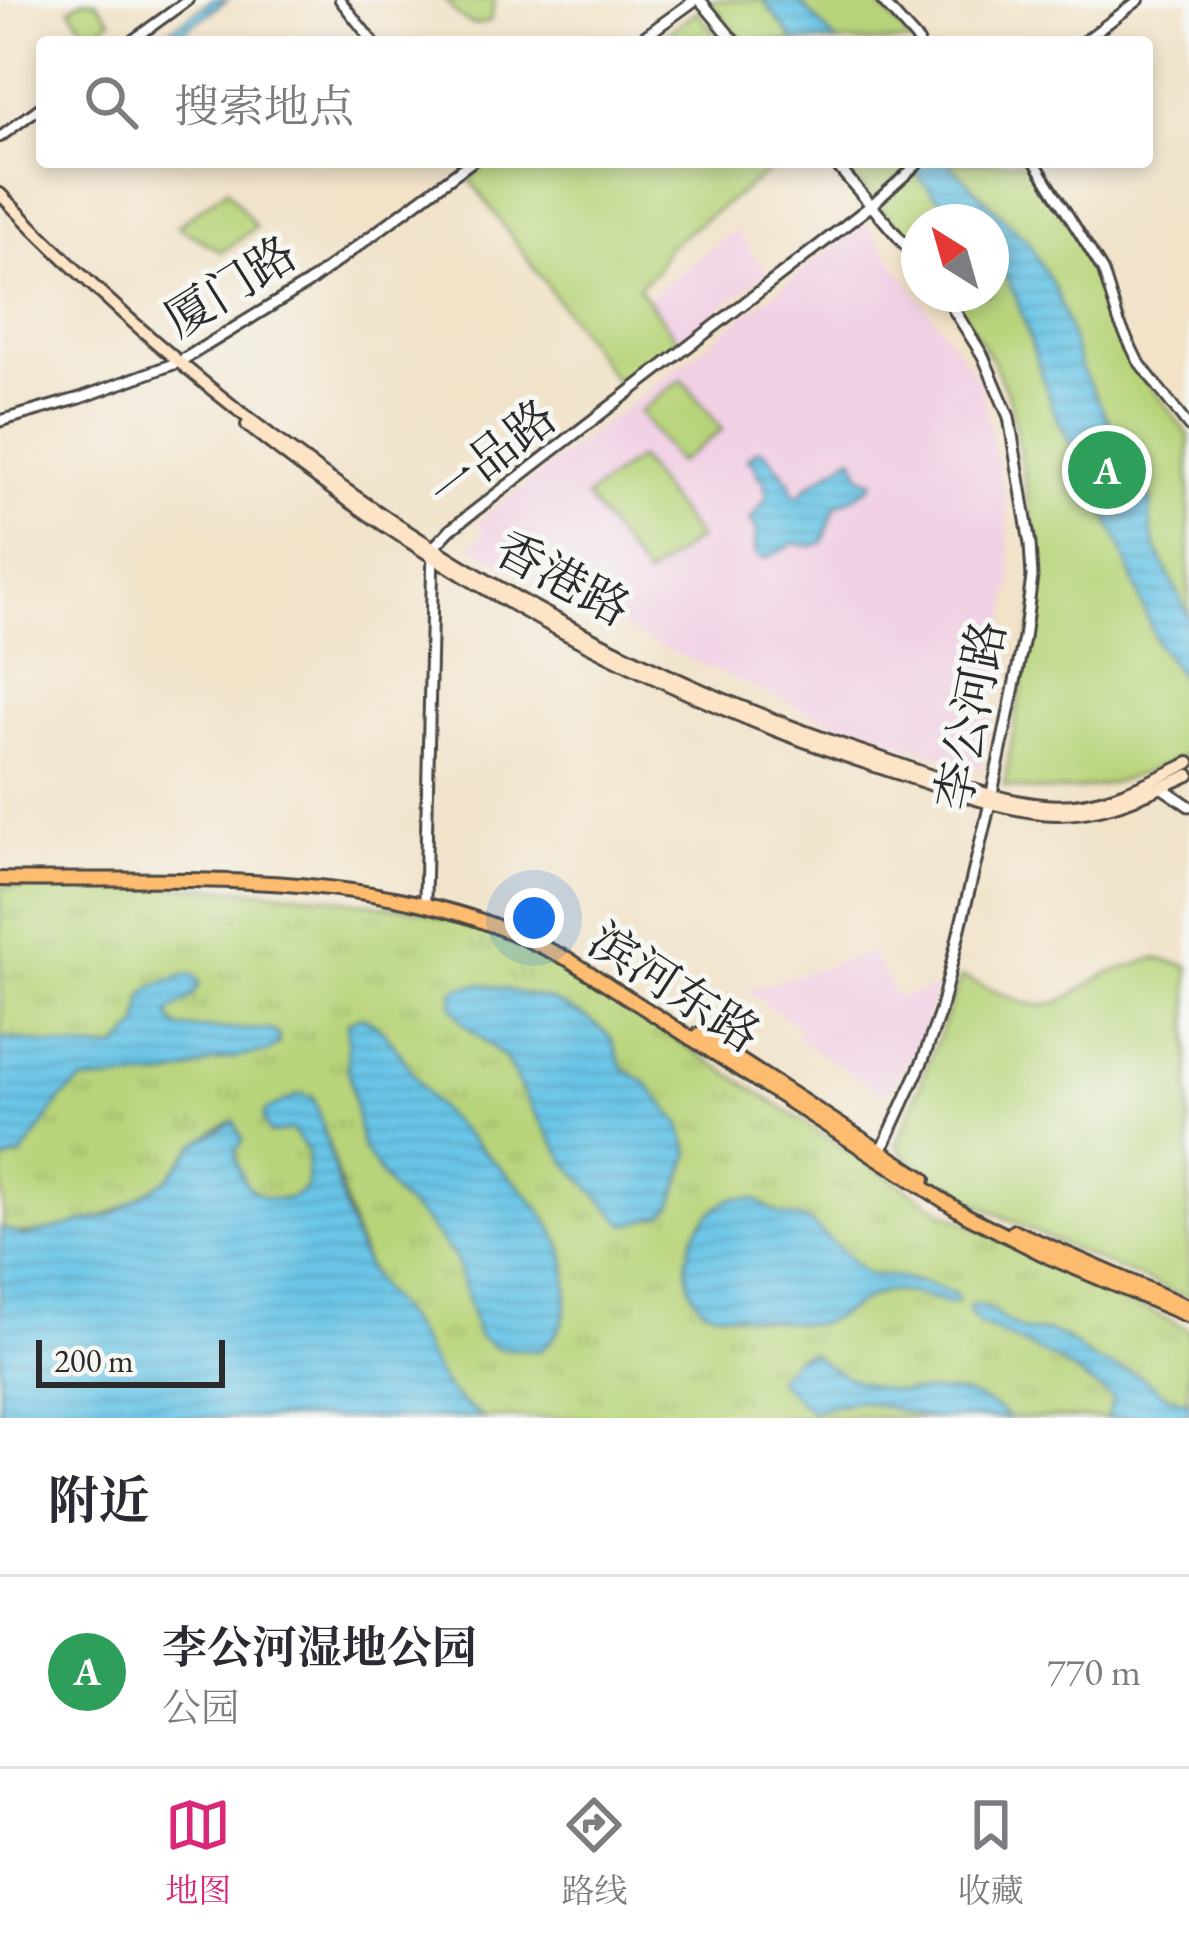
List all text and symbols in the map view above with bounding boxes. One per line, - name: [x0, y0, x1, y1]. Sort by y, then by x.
- search box: [36, 36, 1153, 168]
- icon: search: [78, 69, 144, 135]
- text: 搜索地点: [174, 77, 354, 135]
- north arrow: [901, 204, 1009, 312]
- street label: 厦门路: [153, 222, 307, 350]
- street label: 一品路: [416, 385, 568, 523]
- pin: A: [1068, 425, 1146, 515]
- street label: 香港路: [485, 517, 641, 639]
- street label: 李公河路: [921, 615, 1019, 815]
- your location: [504, 888, 564, 948]
- street label: 滨河东路: [578, 909, 772, 1065]
- scale bar: [36, 1334, 225, 1387]
- text: 200 m: [54, 1339, 134, 1382]
- text: 附近: [48, 1467, 150, 1533]
- text: 李公河湿地公园: [162, 1618, 477, 1676]
- text: A: [73, 1646, 101, 1697]
- text: 770 m: [1047, 1646, 1141, 1697]
- text: 公园: [162, 1682, 240, 1733]
- tab: 地图: [165, 1792, 231, 1912]
- tab: 路线: [561, 1792, 627, 1912]
- tab: 收藏: [958, 1792, 1024, 1912]

